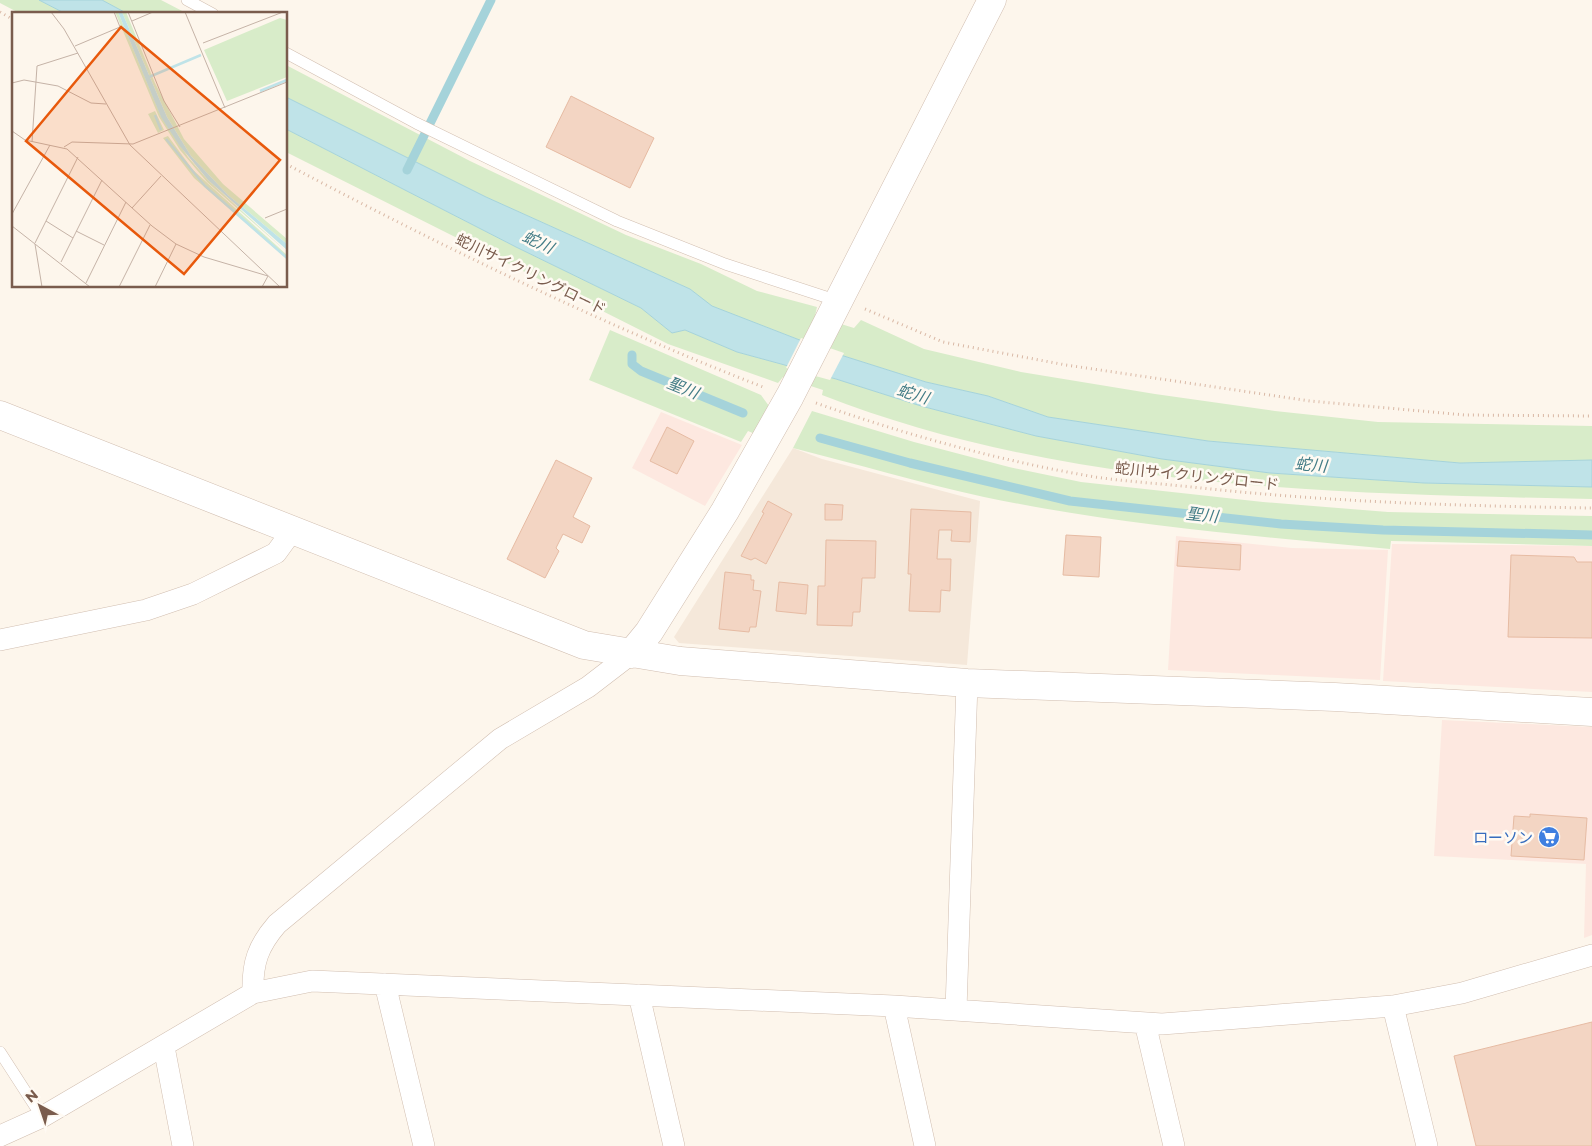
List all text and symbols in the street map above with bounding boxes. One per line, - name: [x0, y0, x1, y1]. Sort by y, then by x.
- inset map: [12, 12, 288, 288]
- water label: 蛇川: [519, 227, 558, 258]
- street label: 蛇川サイクリングロード: [453, 229, 609, 319]
- water label: 聖川: [665, 373, 703, 404]
- water label: 蛇川: [895, 380, 933, 408]
- water label: 蛇川: [1294, 454, 1330, 476]
- street label: 蛇川サイクリングロード: [1114, 458, 1280, 494]
- water label: 聖川: [1185, 504, 1221, 526]
- supermarket icon: ローソン: [1537, 825, 1561, 849]
- place label: ローソン: [1473, 828, 1533, 847]
- north arrow: [15, 1081, 65, 1131]
- text: N: [22, 1086, 42, 1107]

